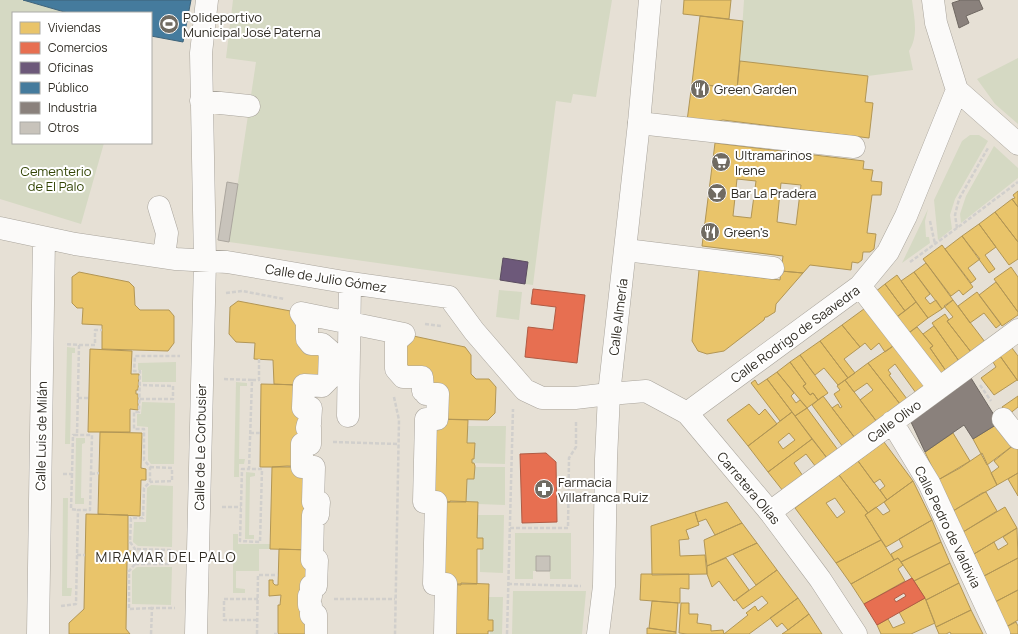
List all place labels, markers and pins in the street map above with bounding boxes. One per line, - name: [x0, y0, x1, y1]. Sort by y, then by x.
- place label: Polideportivo Municipal José Paterna: [183, 8, 321, 41]
- sports icon: Polideportivo Municipal José Paterna: [158, 13, 180, 35]
- restaurant icon: Green Garden: [689, 78, 711, 100]
- place label: Green Garden: [714, 80, 797, 98]
- place label: Ultramarinos Irene: [735, 146, 812, 179]
- supermarket icon: Ultramarinos Irene: [710, 151, 732, 173]
- bar icon: Bar La Pradera: [706, 182, 728, 204]
- place label: Bar La Pradera: [731, 184, 816, 202]
- restaurant icon: Green's: [699, 221, 721, 243]
- place label: Green's: [724, 223, 769, 241]
- place label: Farmacia Villafranca Ruiz: [558, 473, 649, 506]
- pharmacy icon: Farmacia Villafranca Ruiz: [533, 478, 555, 500]

